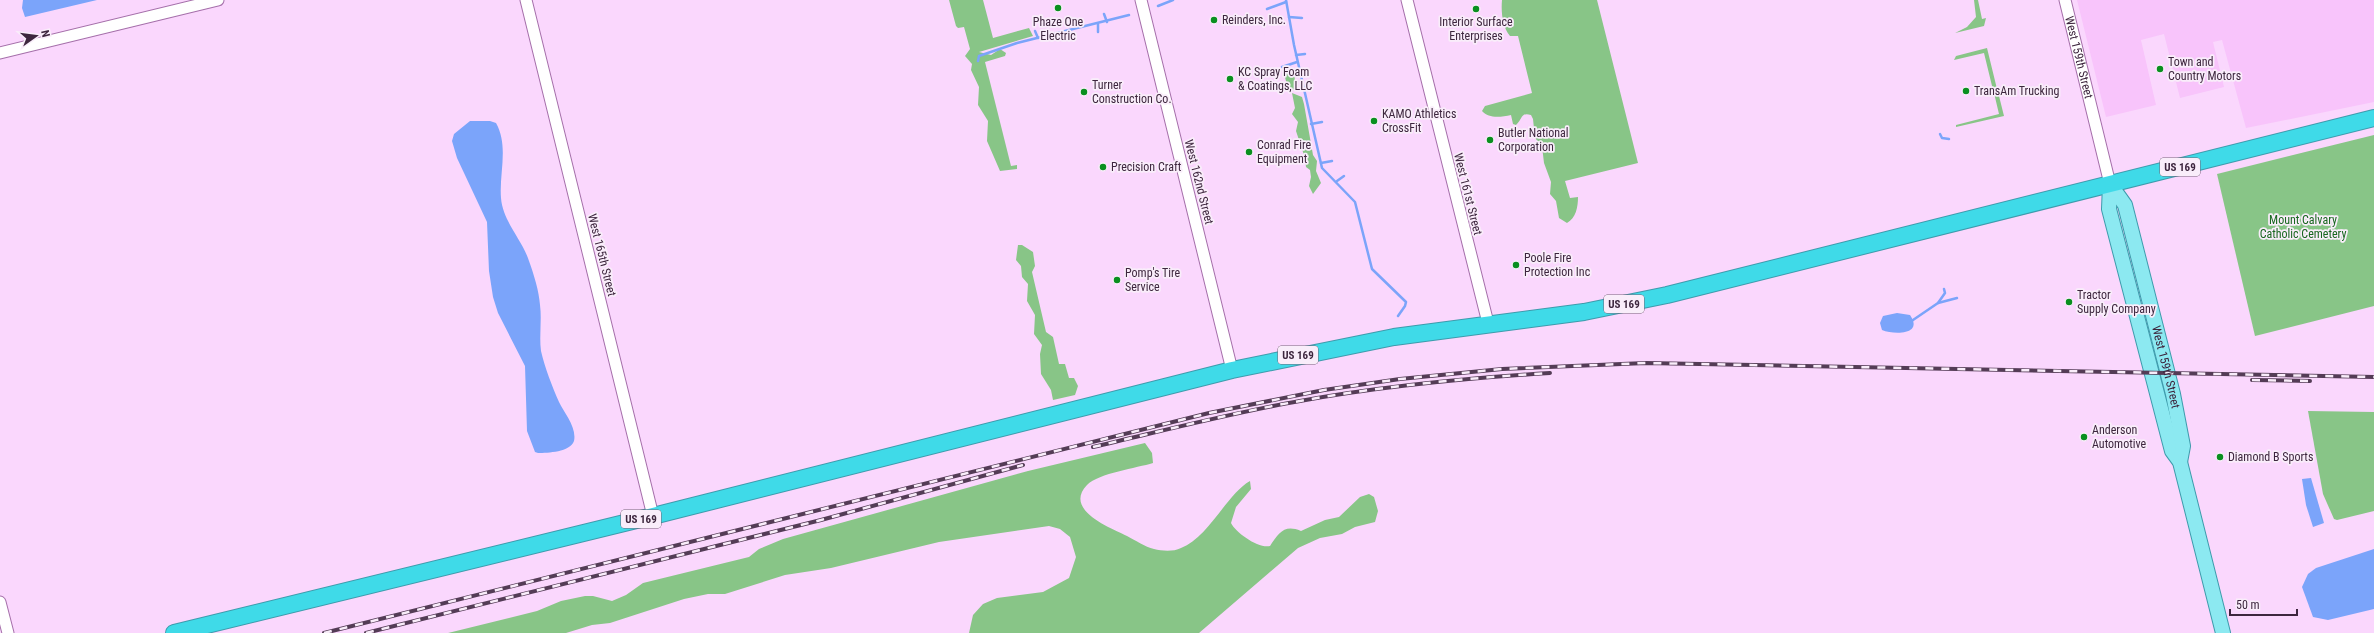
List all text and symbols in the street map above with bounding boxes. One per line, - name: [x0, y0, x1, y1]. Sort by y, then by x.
- marker: Phaze One Electric: [1053, 3, 1063, 13]
- marker: Interior Surface Enterprises: [1471, 4, 1481, 14]
- place label: Reinders, Inc.: [1222, 13, 1286, 27]
- place label: Phaze One Electric: [1033, 15, 1084, 43]
- marker: Reinders, Inc.: [1209, 15, 1219, 25]
- place label: Interior Surface Enterprises: [1439, 15, 1513, 43]
- street label: West 159th Street: [2062, 15, 2096, 100]
- north arrow: [16, 16, 56, 56]
- text: N: [38, 29, 52, 39]
- place label: Town and Country Motors: [2168, 55, 2241, 83]
- marker: Town and Country Motors: [2155, 64, 2165, 74]
- place label: KC Spray Foam & Coatings, LLC: [1238, 65, 1313, 93]
- marker: KC Spray Foam & Coatings, LLC: [1225, 74, 1235, 84]
- place label: Turner Construction Co.: [1092, 78, 1172, 106]
- place label: TransAm Trucking: [1974, 84, 2060, 98]
- marker: TransAm Trucking: [1961, 86, 1971, 96]
- marker: Turner Construction Co.: [1079, 87, 1089, 97]
- place label: KAMO Athletics CrossFit: [1382, 107, 1456, 135]
- marker: KAMO Athletics CrossFit: [1369, 116, 1379, 126]
- place label: Butler National Corporation: [1498, 126, 1569, 154]
- marker: Butler National Corporation: [1485, 135, 1495, 145]
- street label: West 162nd Street: [1182, 138, 1216, 226]
- place label: Conrad Fire Equipment: [1257, 138, 1312, 166]
- marker: Conrad Fire Equipment: [1244, 147, 1254, 157]
- street label: West 161st Street: [1451, 152, 1485, 237]
- road number: US 169: [2160, 158, 2200, 176]
- place label: Precision Craft: [1111, 160, 1182, 174]
- marker: Precision Craft: [1098, 162, 1108, 172]
- street label: West 165th Street: [585, 212, 619, 298]
- park label: Mount Calvary Catholic Cemetery: [2260, 213, 2346, 241]
- place label: Poole Fire Protection Inc: [1524, 251, 1591, 279]
- marker: Poole Fire Protection Inc: [1511, 260, 1521, 270]
- place label: Pomp's Tire Service: [1125, 266, 1181, 294]
- marker: Pomp's Tire Service: [1112, 275, 1122, 285]
- place label: Tractor Supply Company: [2077, 288, 2156, 316]
- road number: US 169: [1604, 295, 1644, 313]
- marker: Tractor Supply Company: [2064, 297, 2074, 307]
- street label: West 159th Street: [2149, 324, 2183, 410]
- road number: US 169: [1278, 346, 1318, 364]
- place label: Anderson Automotive: [2092, 423, 2147, 451]
- marker: Anderson Automotive: [2079, 432, 2089, 442]
- place label: Diamond B Sports: [2228, 450, 2313, 464]
- marker: Diamond B Sports: [2215, 452, 2225, 462]
- road number: US 169: [621, 510, 661, 528]
- scale bar: [2230, 591, 2297, 617]
- text: 50 m: [2236, 598, 2260, 612]

